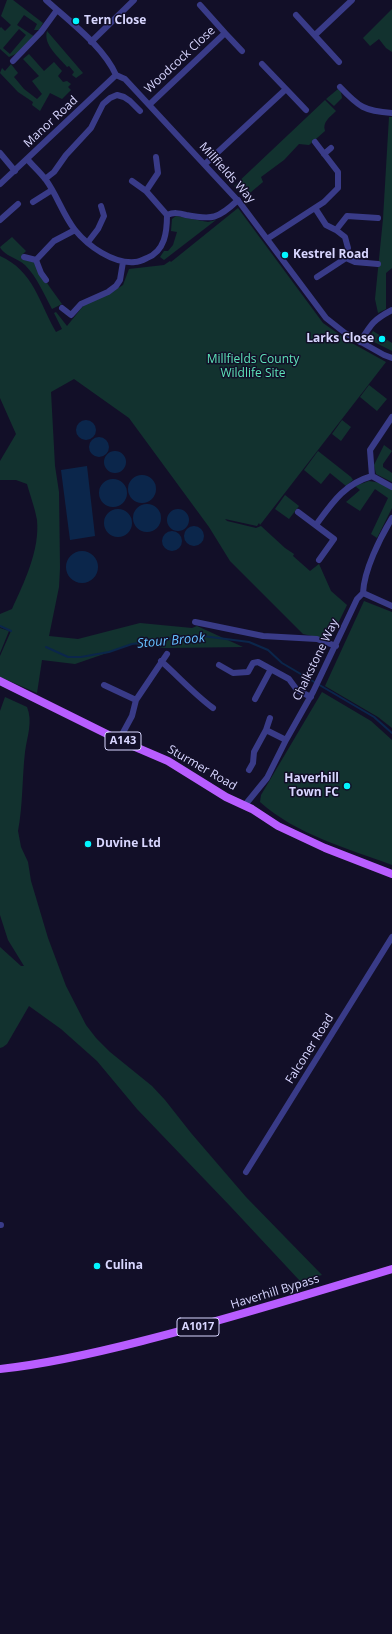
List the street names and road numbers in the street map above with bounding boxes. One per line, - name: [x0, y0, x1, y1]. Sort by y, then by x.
- street label: Woodcock Close: [142, 24, 218, 96]
- street label: Manor Road: [21, 93, 81, 151]
- street label: Millfields Way: [196, 140, 258, 206]
- street label: Chalkstone Way: [290, 617, 342, 703]
- road number: A143: [105, 732, 141, 750]
- street label: Sturmer Road: [165, 742, 239, 794]
- street label: Falconer Road: [283, 1011, 337, 1087]
- street label: Haverhill Bypass: [229, 1272, 321, 1312]
- road number: A1017: [177, 1318, 219, 1336]

